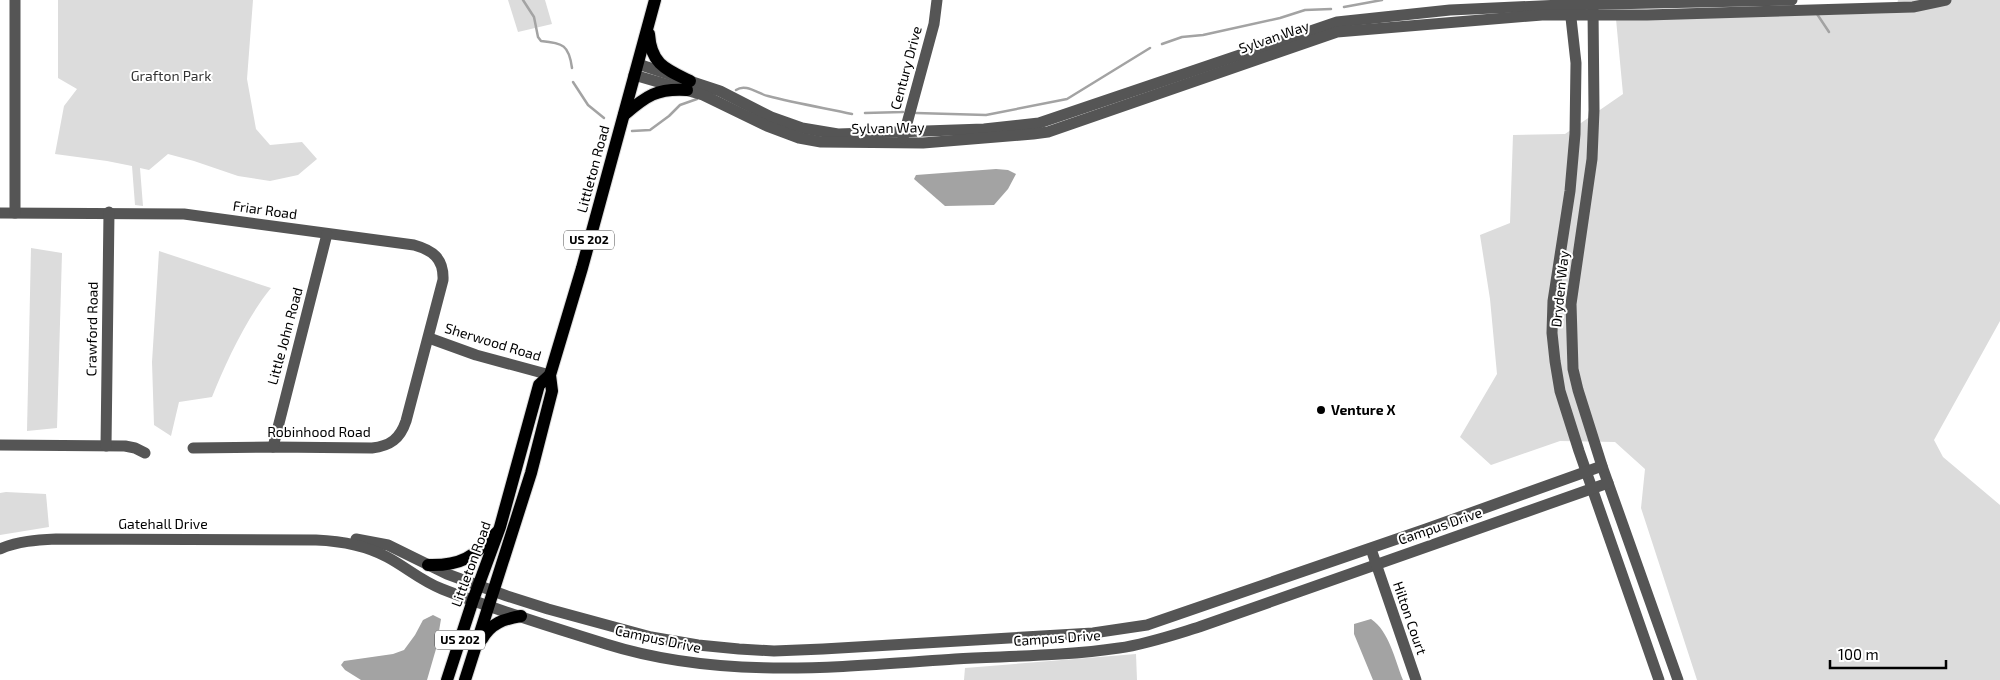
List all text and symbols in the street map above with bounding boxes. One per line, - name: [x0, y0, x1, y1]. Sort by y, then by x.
- street label: Sylvan Way: [1236, 16, 1312, 56]
- street label: Century Drive: [886, 24, 925, 112]
- park label: Grafton Park: [131, 67, 211, 84]
- street label: Sylvan Way: [851, 118, 925, 137]
- street label: Littleton Road: [573, 123, 612, 214]
- street label: Friar Road: [232, 197, 298, 222]
- road number: US 202: [564, 230, 614, 250]
- street label: Dryden Way: [1547, 249, 1572, 328]
- street label: Crawford Road: [82, 281, 101, 377]
- street label: Little John Road: [263, 285, 306, 386]
- street label: Sherwood Road: [443, 319, 543, 364]
- place label: Venture X: [1331, 401, 1396, 418]
- marker: Venture X: [1315, 404, 1327, 416]
- street label: Robinhood Road: [267, 423, 371, 440]
- street label: Campus Drive: [1396, 503, 1484, 548]
- street label: Gatehall Drive: [118, 515, 208, 532]
- street label: Littleton Road: [447, 519, 494, 609]
- street label: Hilton Court: [1390, 579, 1431, 657]
- street label: Campus Drive: [614, 621, 703, 656]
- street label: Campus Drive: [1013, 626, 1101, 649]
- road number: US 202: [435, 630, 485, 650]
- scale bar: [1830, 638, 1946, 670]
- text: 100 m: [1838, 645, 1879, 663]

